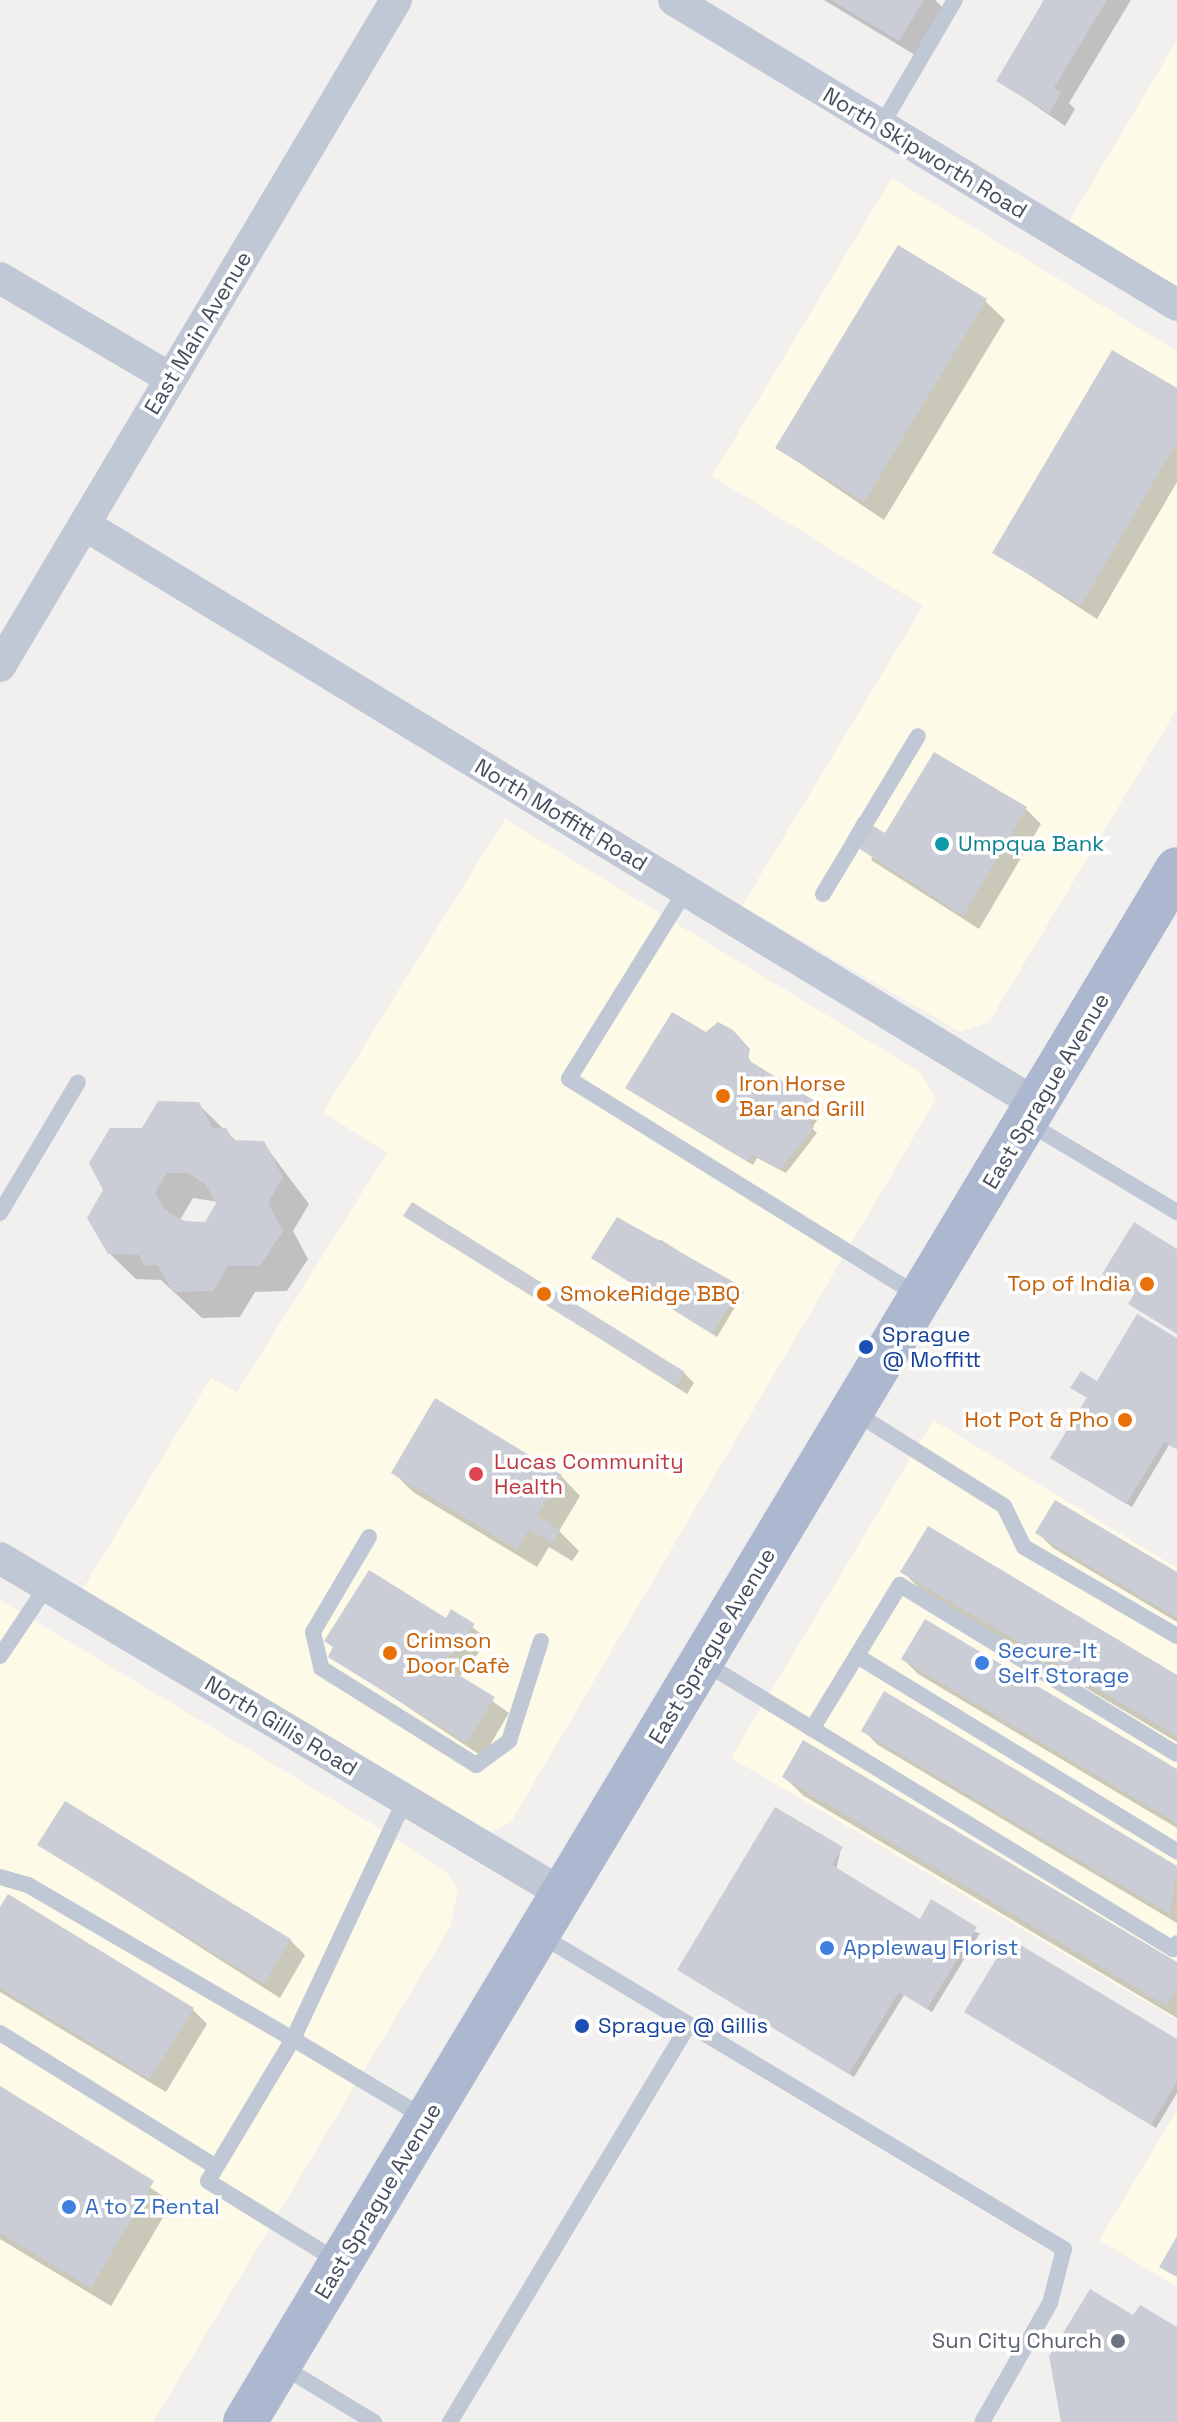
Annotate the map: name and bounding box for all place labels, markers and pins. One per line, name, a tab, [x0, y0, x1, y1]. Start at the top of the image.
place label: Umpqua Bank	[958, 831, 1104, 857]
marker: Umpqua Bank	[933, 835, 951, 853]
place label: Iron Horse Bar and Grill	[739, 1070, 865, 1122]
marker: Iron Horse Bar and Grill	[714, 1087, 732, 1105]
place label: Top of India	[1007, 1271, 1131, 1297]
marker: Top of India	[1138, 1275, 1156, 1293]
place label: SmokeRidge BBQ	[560, 1281, 740, 1307]
marker: SmokeRidge BBQ	[535, 1285, 553, 1303]
place label: Sprague @ Moffitt	[882, 1321, 981, 1372]
marker: Sprague @ Moffitt	[857, 1338, 875, 1356]
place label: Hot Pot & Pho	[965, 1407, 1109, 1433]
marker: Hot Pot & Pho	[1116, 1411, 1134, 1429]
place label: Lucas Community Health	[494, 1448, 684, 1500]
marker: Lucas Community Health	[465, 1463, 487, 1485]
place label: Crimson Door Cafè	[406, 1627, 510, 1678]
place label: Secure-It Self Storage	[998, 1637, 1130, 1688]
marker: Crimson Door Cafè	[381, 1644, 399, 1662]
marker: Secure-It Self Storage	[973, 1654, 991, 1672]
place label: Appleway Florist	[843, 1935, 1018, 1961]
marker: Appleway Florist	[818, 1939, 836, 1957]
place label: Sprague @ Gillis	[598, 2013, 768, 2039]
marker: Sprague @ Gillis	[573, 2017, 591, 2035]
place label: A to Z Rental	[85, 2194, 220, 2220]
marker: A to Z Rental	[60, 2198, 78, 2216]
place label: Sun City Church	[932, 2328, 1102, 2354]
marker: Sun City Church	[1109, 2332, 1127, 2350]

